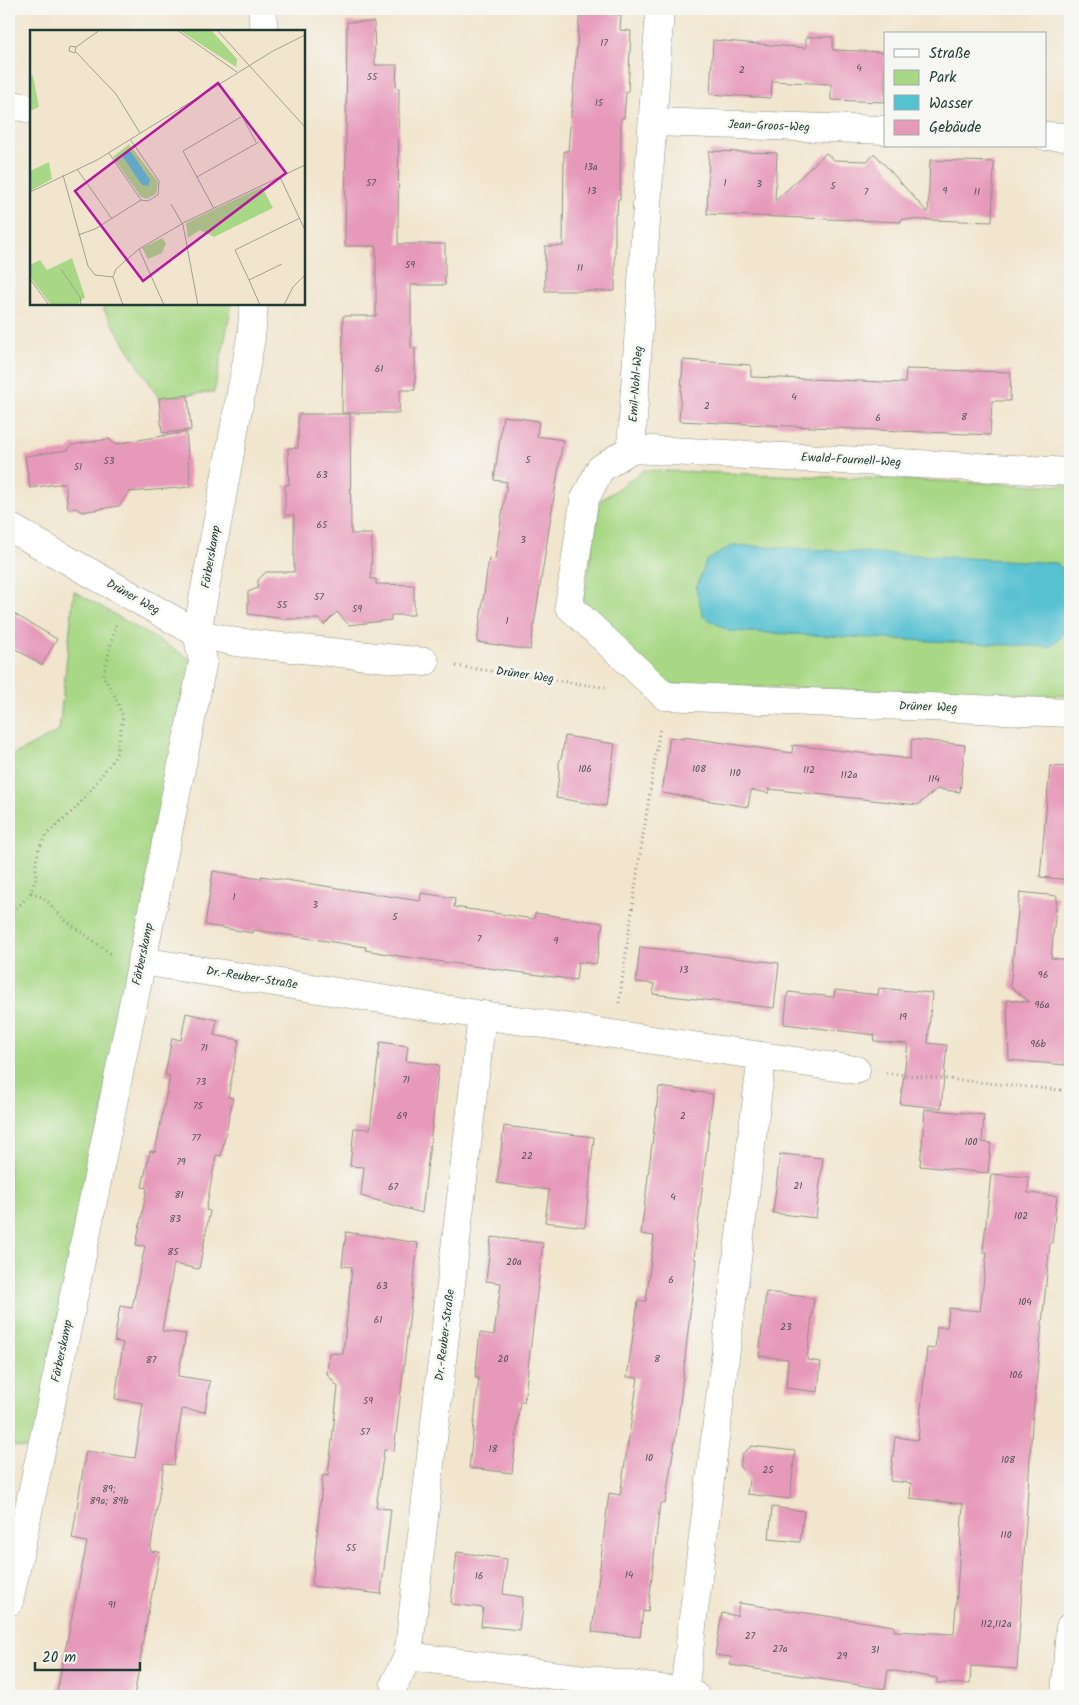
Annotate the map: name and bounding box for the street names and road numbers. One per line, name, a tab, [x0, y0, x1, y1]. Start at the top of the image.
street label: Jean-Groos-Weg	[728, 115, 811, 137]
street label: Emil-Nohl-Weg	[624, 345, 648, 423]
street label: Ewald-Fournell-Weg	[800, 448, 902, 472]
street label: Färberskamp	[196, 524, 226, 590]
street label: Drüner Weg	[103, 575, 163, 620]
street label: Drüner Weg	[495, 662, 556, 689]
street label: Drüner Weg	[898, 696, 958, 718]
street label: Färberskamp	[127, 921, 159, 987]
street label: Dr.-Reuber-Straße	[205, 961, 300, 995]
street label: Dr.-Reuber-Straße	[430, 1287, 460, 1382]
street label: Färberskamp	[46, 1318, 78, 1384]

